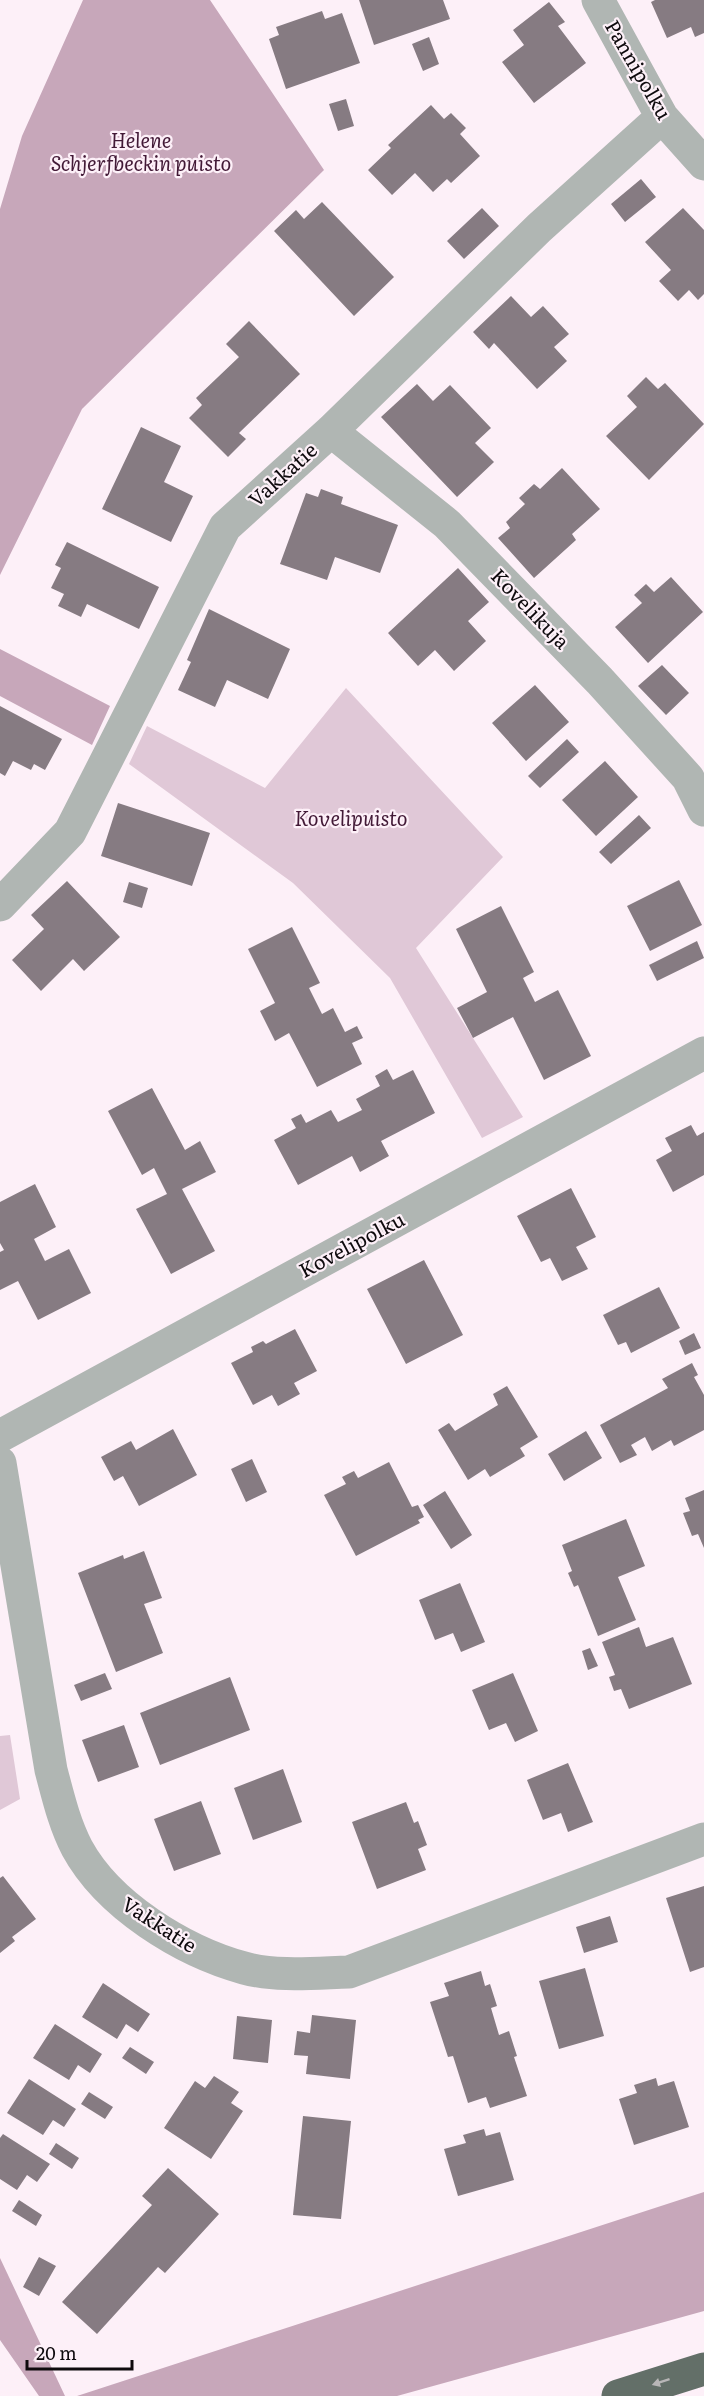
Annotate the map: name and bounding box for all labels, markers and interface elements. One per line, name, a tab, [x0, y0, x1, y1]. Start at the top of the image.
street label: Pannipolku	[599, 14, 681, 125]
park label: Helene Schjerfbeckin puisto	[51, 124, 231, 177]
street label: Vakkatie	[240, 434, 323, 513]
street label: Kovelikuja	[485, 560, 578, 655]
park label: Kovelipuisto	[294, 802, 408, 832]
street label: Kovelipolku	[293, 1203, 410, 1284]
street label: Vakkatie	[117, 1888, 203, 1959]
scale bar	[27, 2333, 132, 2371]
text: 20 m	[36, 2339, 77, 2366]
one-way arrow	[652, 2378, 670, 2387]

